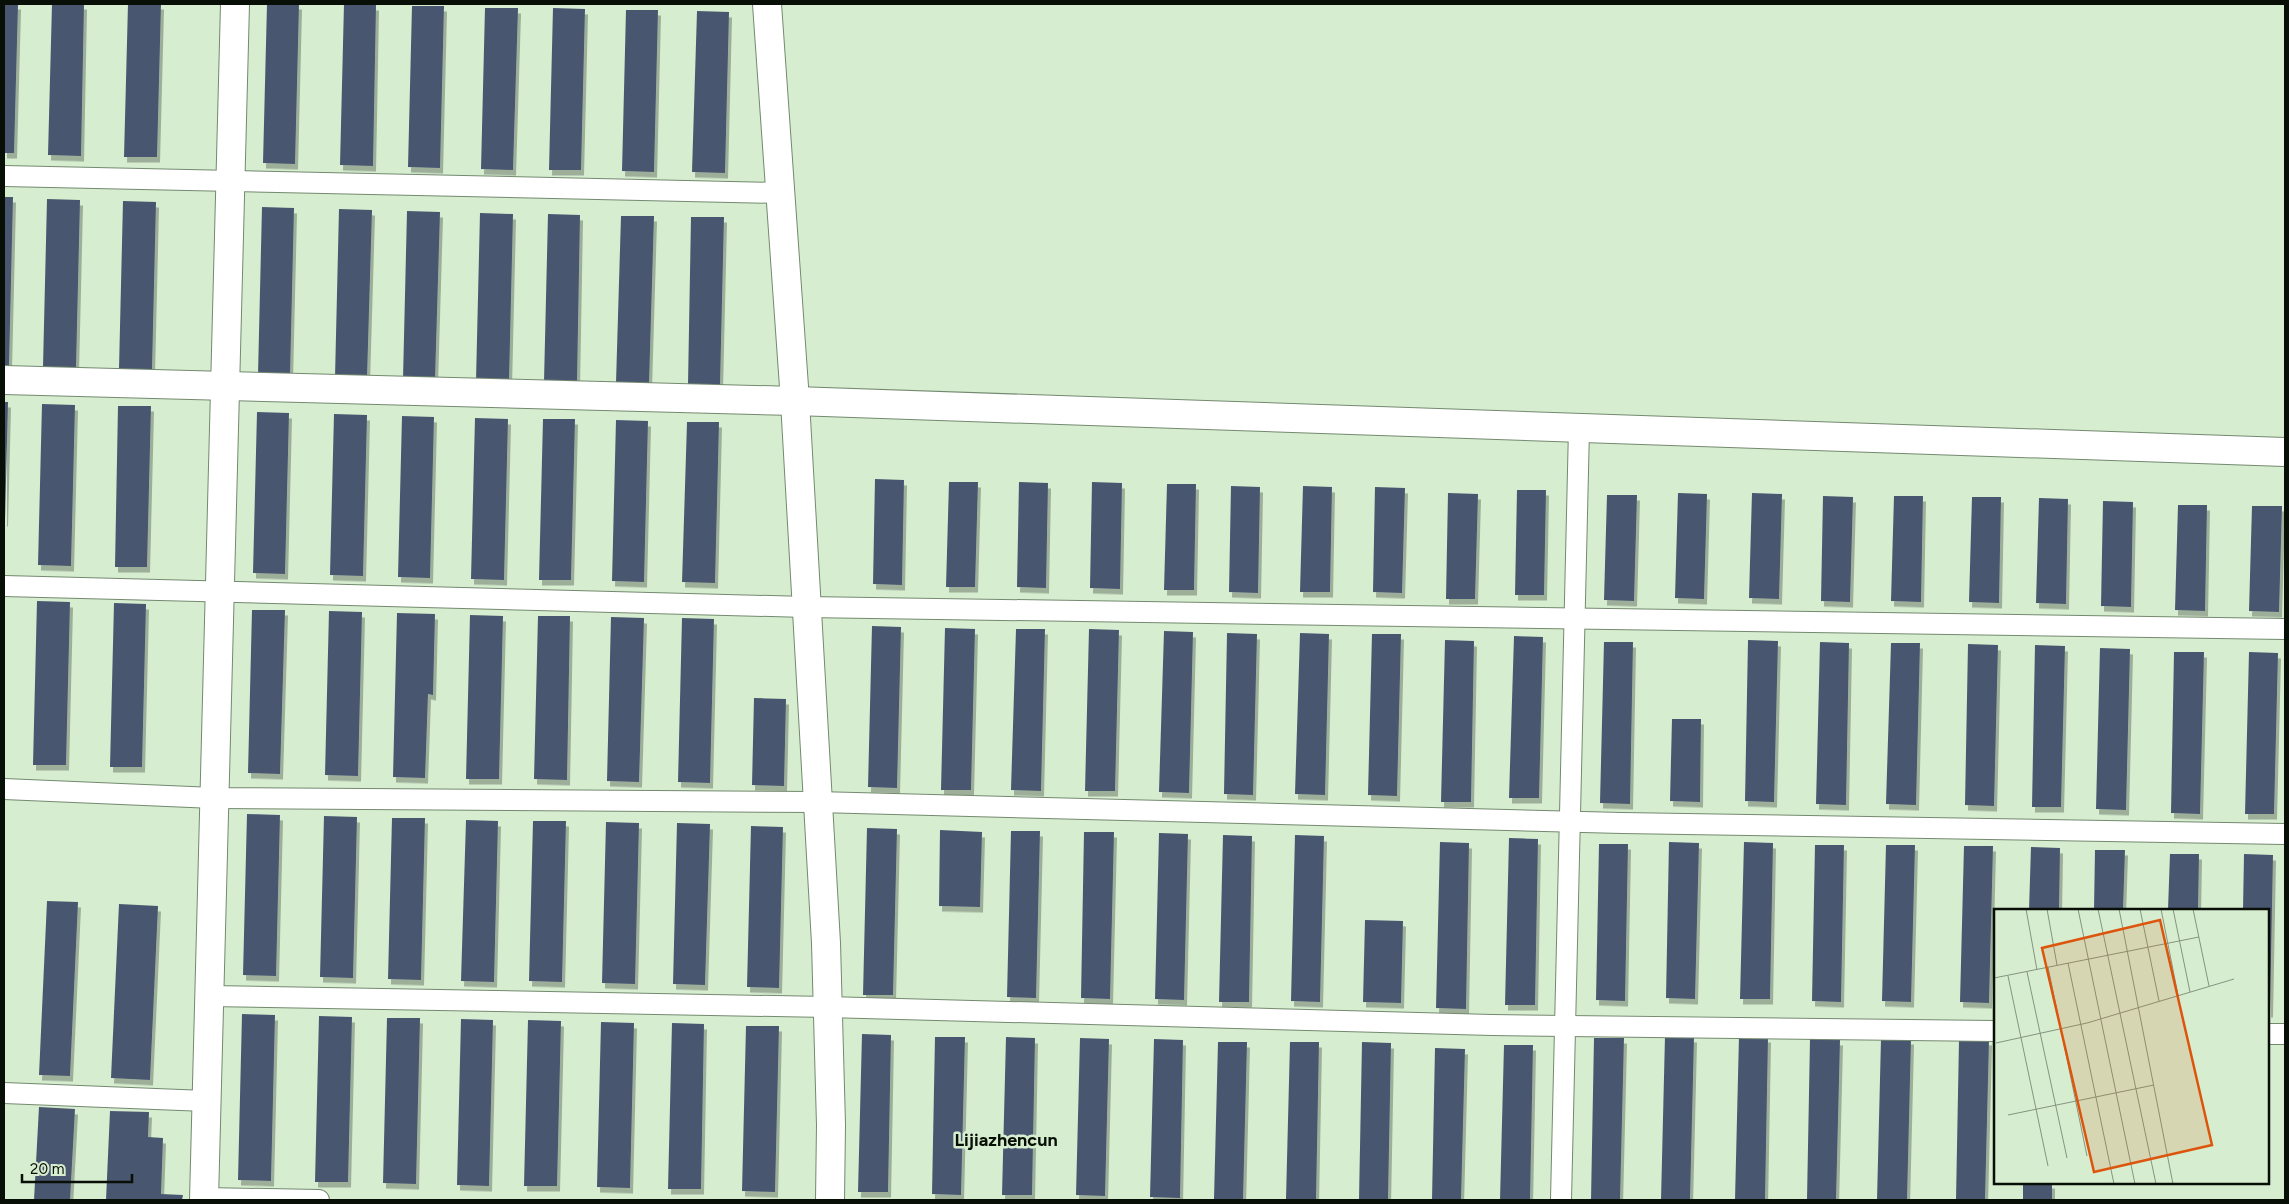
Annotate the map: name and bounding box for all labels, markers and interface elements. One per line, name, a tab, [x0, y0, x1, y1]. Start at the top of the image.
inset map	[1994, 909, 2269, 1184]
district label: Lijiazhencun	[954, 1129, 1058, 1151]
scale bar	[22, 1152, 132, 1184]
text: 20 m	[30, 1160, 64, 1178]

